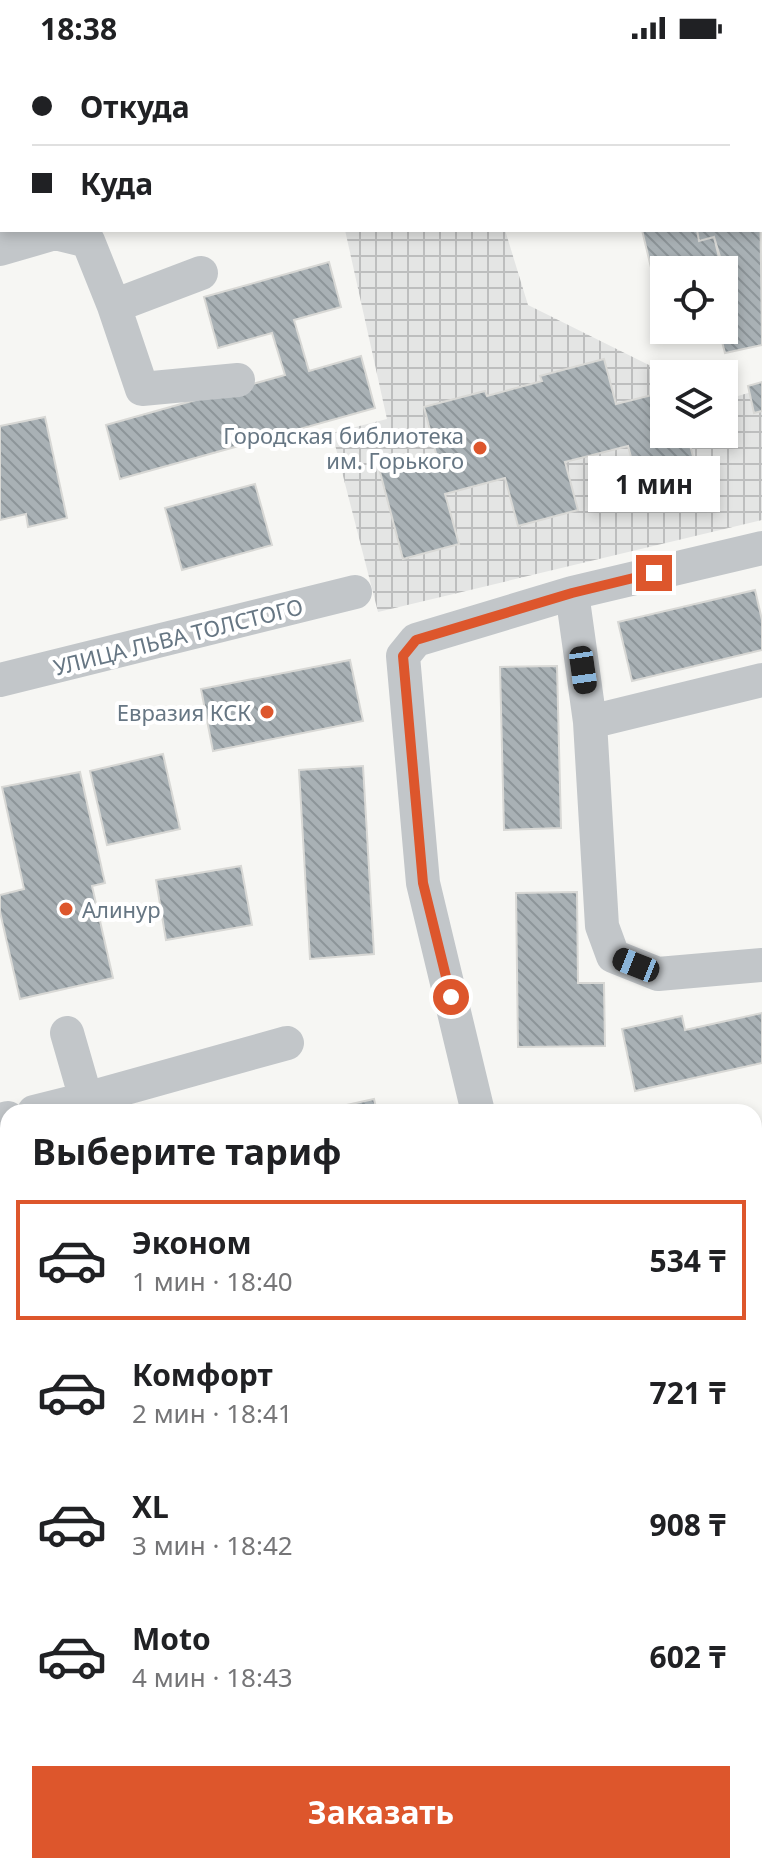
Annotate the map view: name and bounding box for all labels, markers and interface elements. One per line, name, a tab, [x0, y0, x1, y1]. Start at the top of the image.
text: 18:38	[40, 8, 117, 49]
text: Откуда	[80, 86, 190, 127]
text: Куда	[80, 163, 153, 204]
map controls	[650, 256, 738, 448]
button: locate	[650, 256, 738, 344]
button: layers	[650, 360, 738, 448]
place label: Городская библиотека им. Горького	[223, 420, 464, 475]
marker: Городская библиотека им. Горького	[471, 439, 489, 457]
callout: 1 мин	[588, 457, 720, 513]
text: 1 мин	[615, 466, 693, 502]
route end	[636, 555, 672, 591]
street label: УЛИЦА ЛЬВА ТОЛСТОГО	[50, 590, 306, 682]
car	[568, 645, 598, 695]
place label: Евразия КСК	[117, 697, 251, 727]
marker: Евразия КСК	[258, 703, 276, 721]
place label: Алинур	[82, 894, 161, 924]
marker: Алинур	[57, 900, 75, 918]
car	[609, 945, 663, 985]
route start	[433, 979, 469, 1015]
text: Выберите тариф	[32, 1127, 341, 1176]
text: Эконом	[132, 1222, 252, 1263]
icon: car	[36, 1224, 108, 1296]
text: 534 ₸	[650, 1240, 726, 1281]
text: 1 мин · 18:40	[132, 1263, 293, 1299]
text: Комфорт	[132, 1354, 273, 1395]
icon: car	[36, 1356, 108, 1428]
text: 721 ₸	[650, 1372, 726, 1413]
text: 2 мин · 18:41	[132, 1395, 293, 1431]
text: XL	[132, 1486, 169, 1527]
icon: car	[36, 1488, 108, 1560]
text: 908 ₸	[650, 1504, 726, 1545]
text: 3 мин · 18:42	[132, 1527, 293, 1563]
text: Moto	[132, 1618, 211, 1659]
icon: car	[36, 1620, 108, 1692]
text: 602 ₸	[650, 1636, 726, 1677]
text: 4 мин · 18:43	[132, 1659, 293, 1695]
button: Заказать	[32, 1766, 730, 1858]

